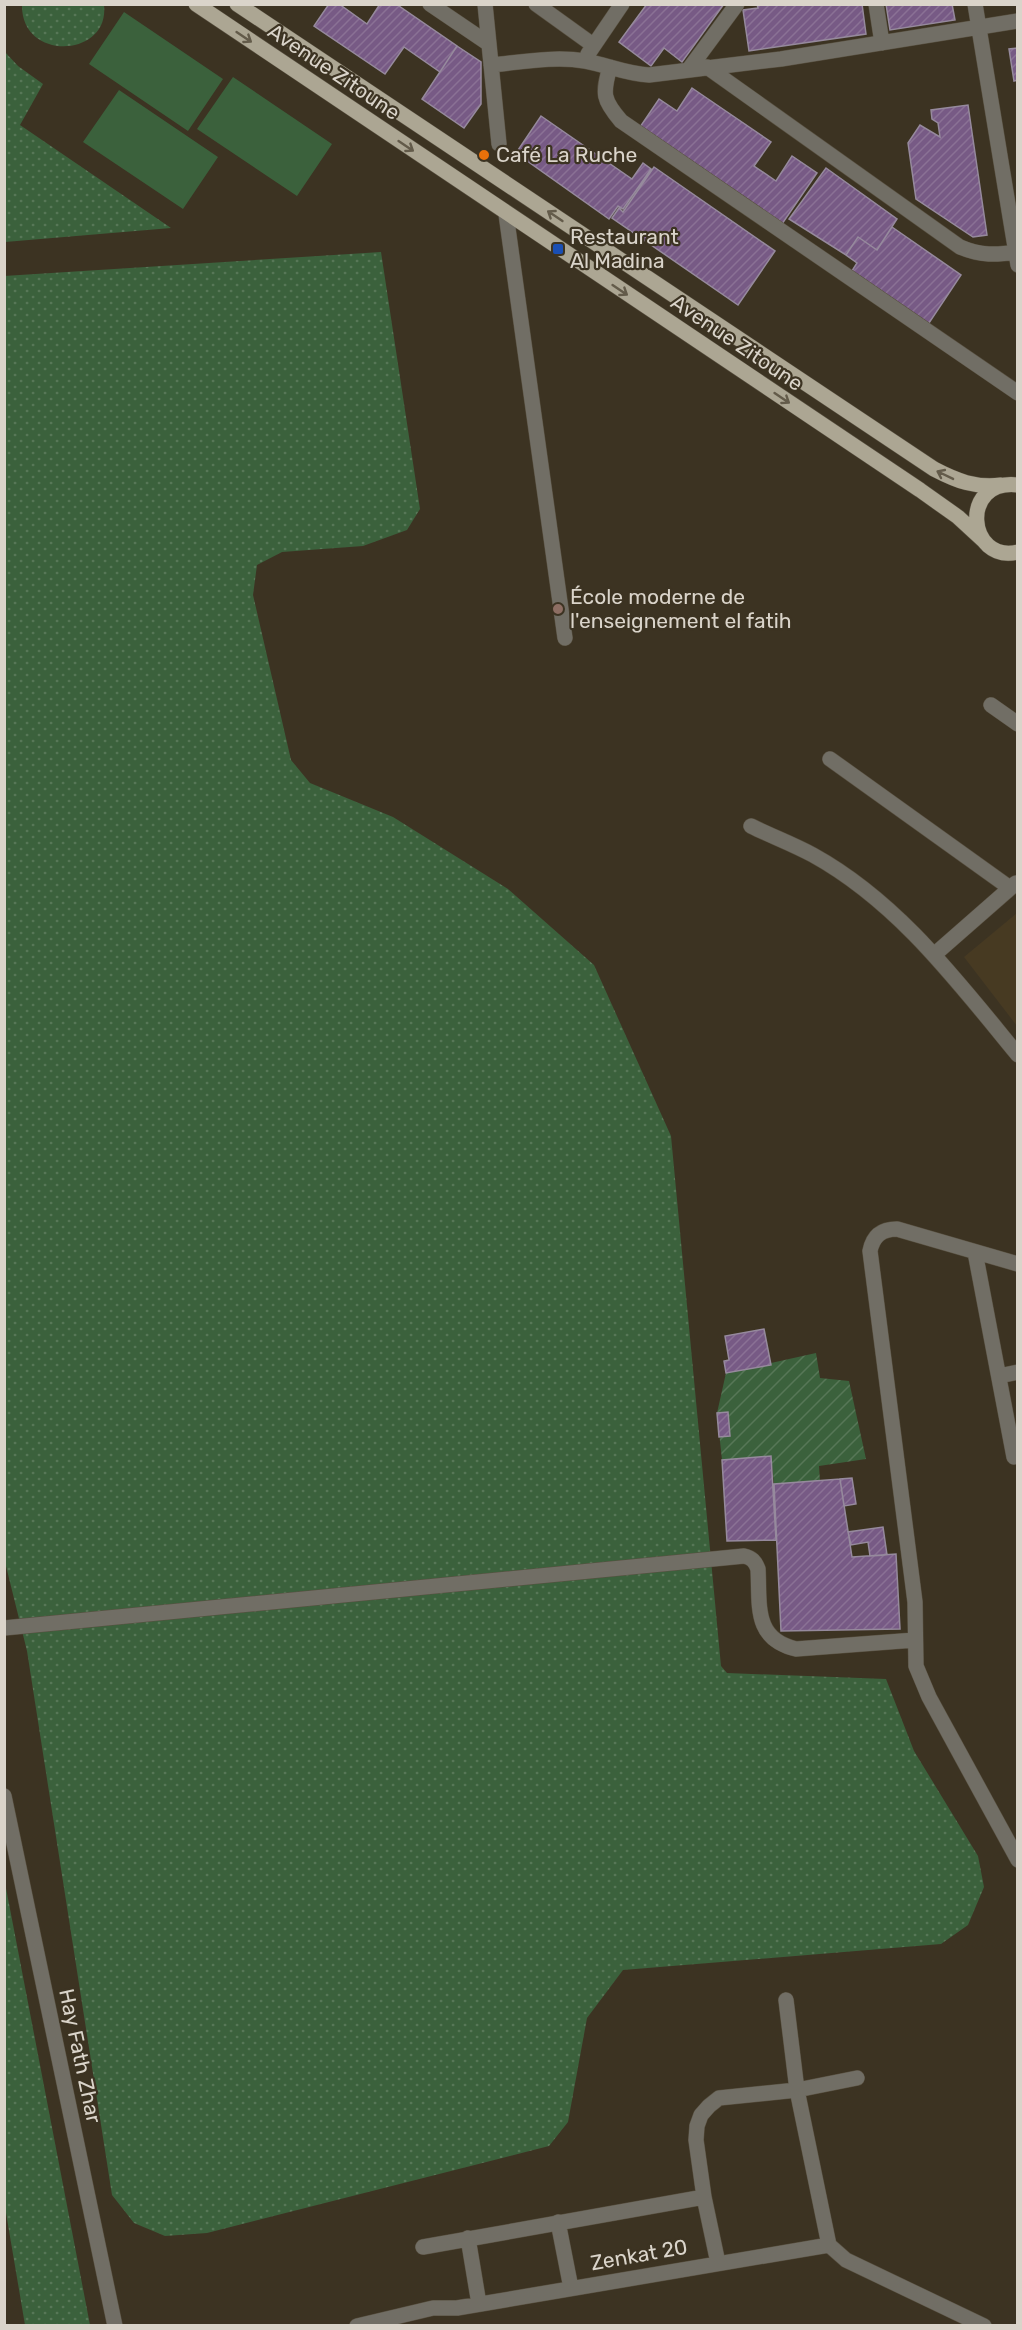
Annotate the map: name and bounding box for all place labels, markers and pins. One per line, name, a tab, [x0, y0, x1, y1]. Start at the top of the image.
place label: Café La Ruche	[496, 142, 637, 167]
marker: Café La Ruche	[477, 148, 491, 162]
place label: Restaurant Al Madina	[570, 224, 679, 273]
marker: Restaurant Al Madina	[551, 242, 565, 256]
place label: École moderne de l'enseignement el fatih	[570, 584, 792, 633]
marker: École moderne de l'enseignement el fatih	[551, 602, 565, 616]

